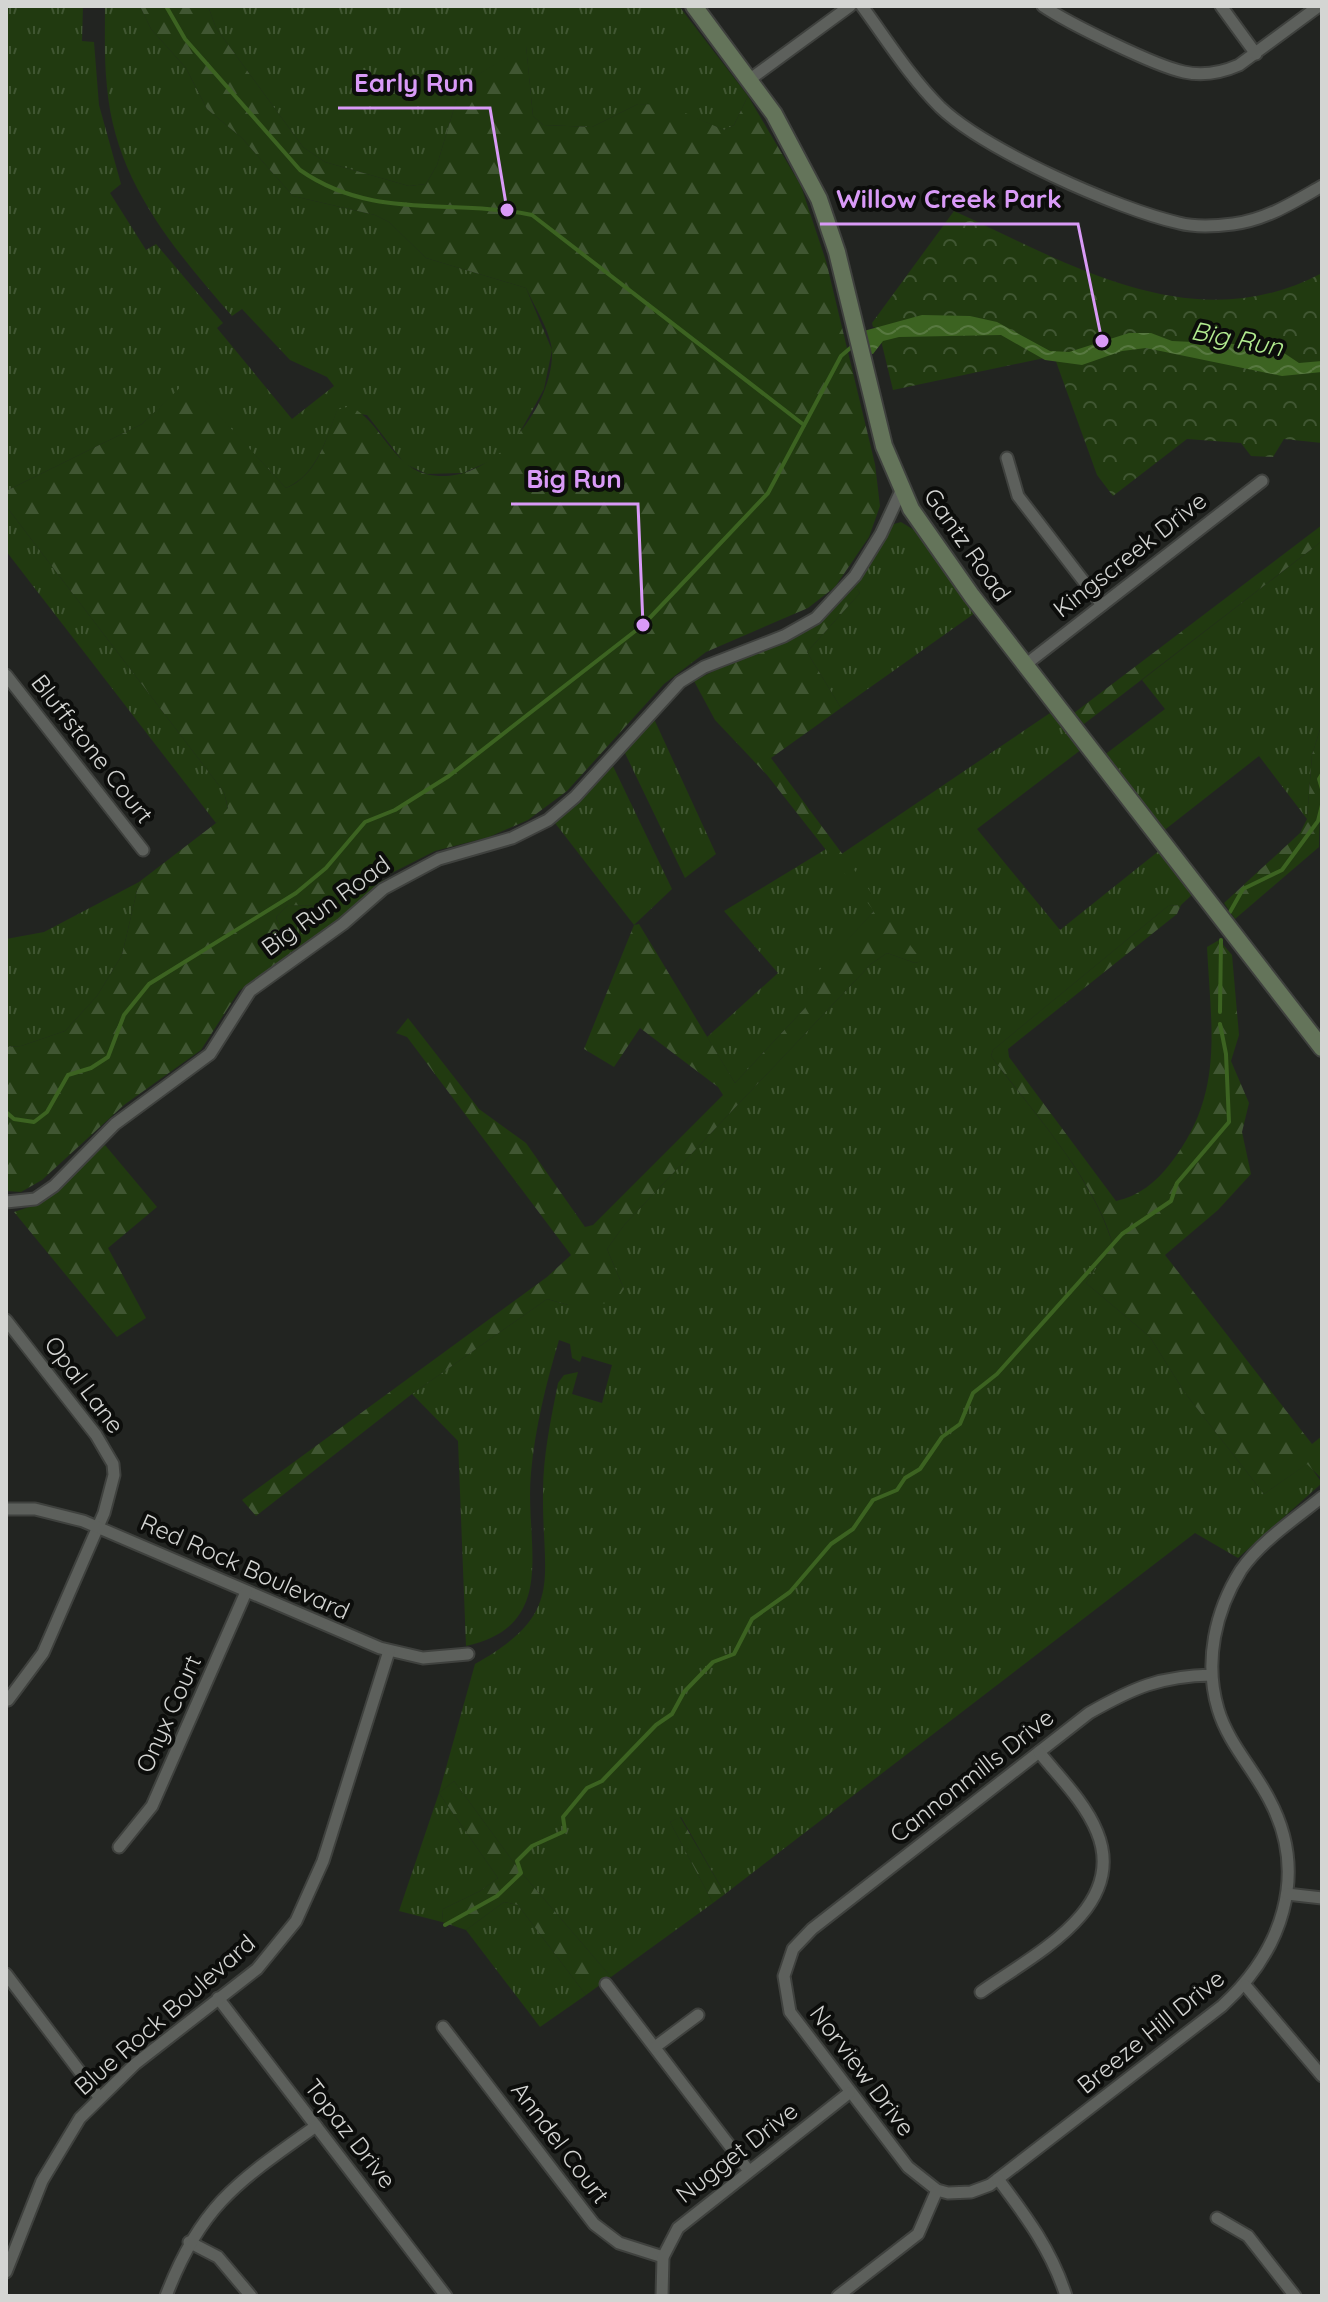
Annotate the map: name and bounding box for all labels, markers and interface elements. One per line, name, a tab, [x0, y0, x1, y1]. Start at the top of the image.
callout: Early Run	[338, 58, 490, 108]
text: Early Run	[354, 66, 474, 99]
callout: Willow Creek Park	[820, 174, 1078, 224]
text: Willow Creek Park	[836, 182, 1062, 215]
water label: Big Run	[1188, 313, 1287, 364]
callout: Big Run	[511, 454, 638, 504]
text: Big Run	[526, 462, 622, 495]
street label: Gantz Road	[918, 482, 1018, 607]
street label: Kingscreek Drive	[1047, 485, 1212, 623]
street label: Bluffstone Court	[25, 668, 160, 829]
street label: Big Run Road	[255, 848, 396, 962]
street label: Opal Lane	[38, 1330, 131, 1439]
street label: Red Rock Boulevard	[136, 1506, 355, 1626]
street label: Onyx Court	[129, 1650, 207, 1777]
street label: Cannonmills Drive	[883, 1702, 1059, 1849]
street label: Blue Rock Boulevard	[68, 1928, 261, 2101]
street label: Breeze Hill Drive	[1071, 1963, 1230, 2100]
street label: Norview Drive	[804, 1999, 922, 2142]
street label: Topaz Drive	[299, 2073, 403, 2194]
street label: Anndel Court	[505, 2076, 616, 2209]
street label: Nugget Drive	[669, 2095, 803, 2209]

